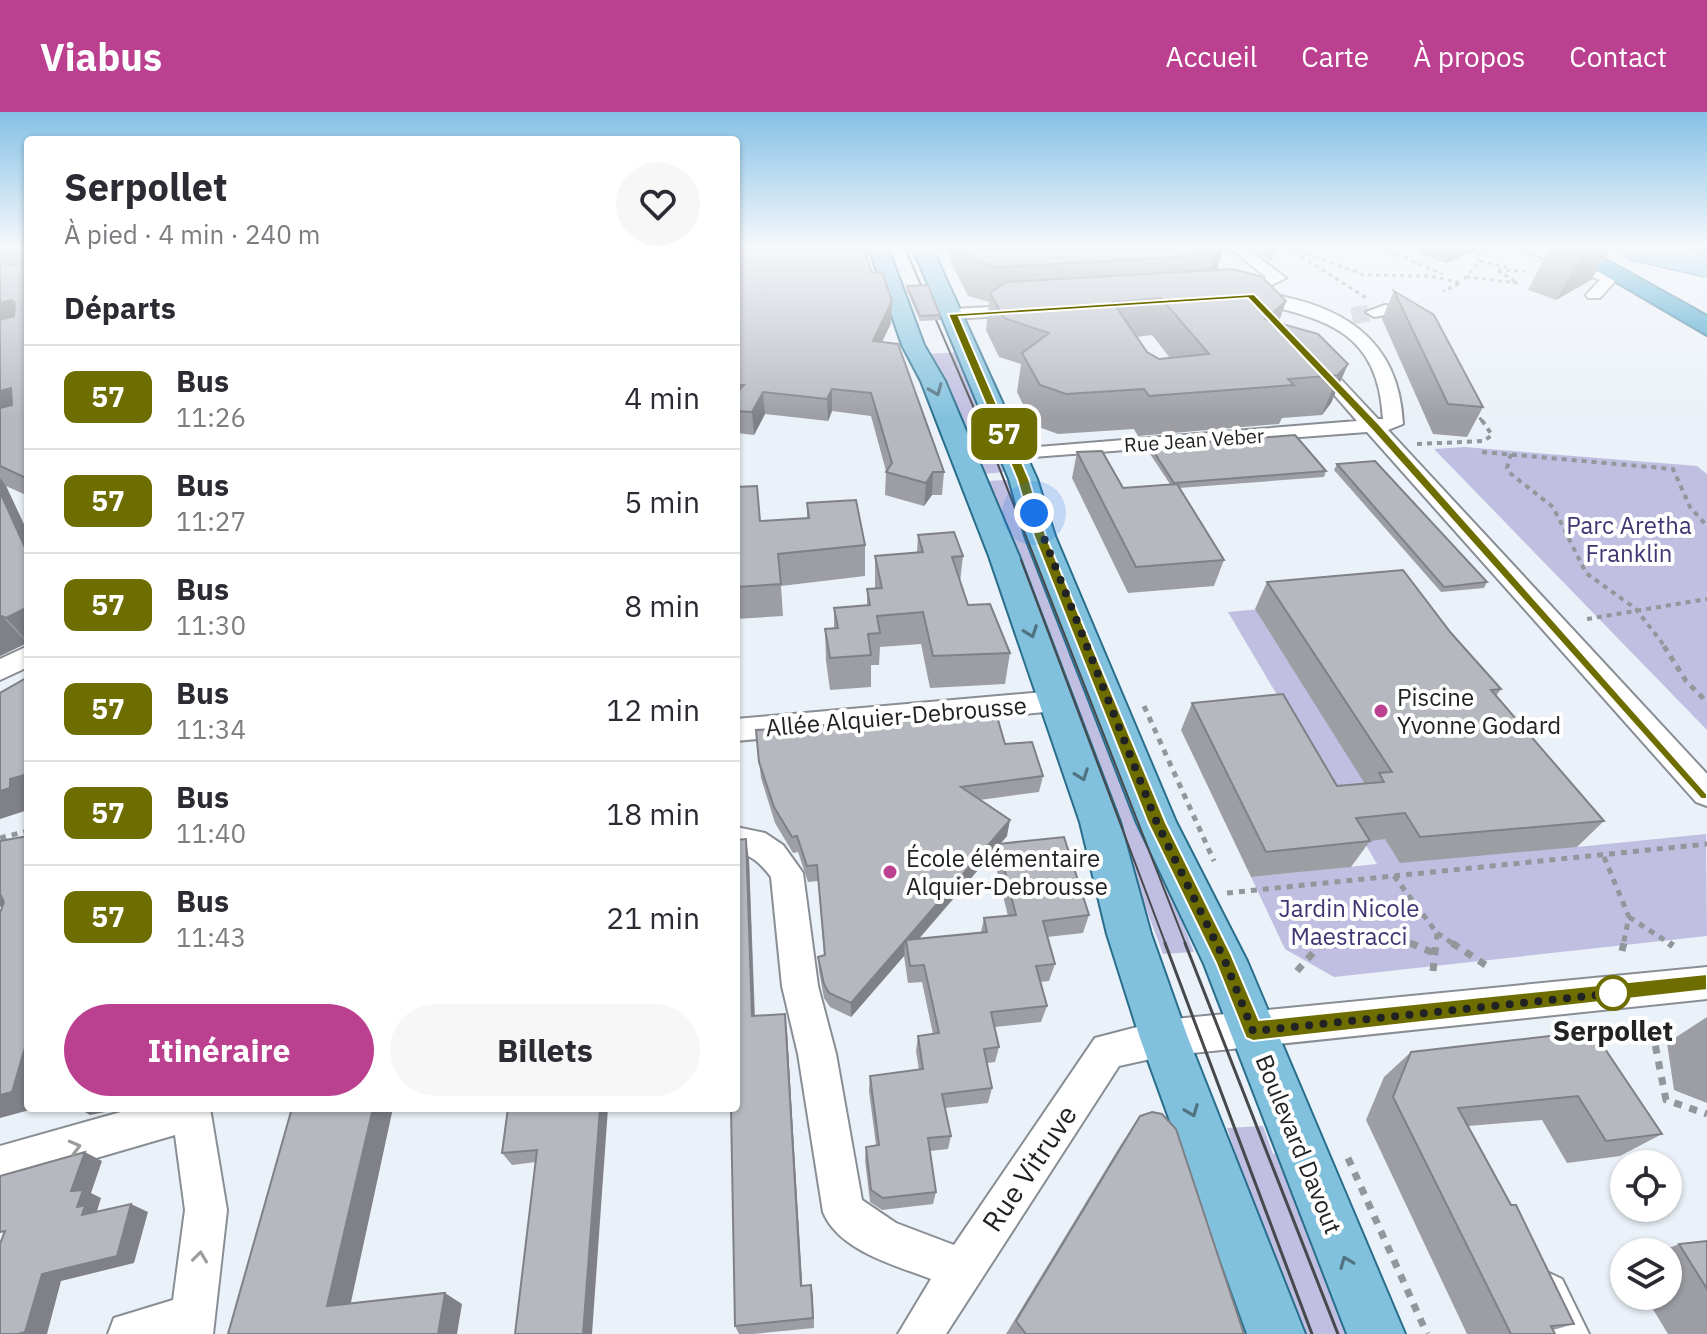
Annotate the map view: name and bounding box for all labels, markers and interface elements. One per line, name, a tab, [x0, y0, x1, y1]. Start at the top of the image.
text: Viabus	[40, 32, 162, 81]
text: Accueil	[1165, 38, 1257, 75]
text: Carte	[1301, 38, 1369, 75]
text: À propos	[1413, 38, 1525, 75]
text: Contact	[1569, 38, 1667, 75]
text: Serpollet	[64, 162, 228, 211]
button: heart	[616, 162, 700, 246]
text: À pied · 4 min · 240 m	[64, 217, 321, 251]
text: Départs	[64, 288, 176, 327]
text: Bus	[176, 361, 229, 400]
text: 57	[91, 378, 125, 415]
text: 4 min	[624, 378, 700, 417]
one-way arrow	[927, 382, 943, 396]
text: 11:26	[176, 400, 246, 434]
line badge: 57	[968, 408, 1040, 460]
text: 57	[987, 415, 1021, 452]
street label: Rue Jean Veber	[1123, 422, 1265, 458]
text: Bus	[176, 465, 229, 504]
text: 57	[91, 482, 125, 519]
text: 5 min	[624, 482, 700, 521]
your location	[1014, 493, 1054, 533]
text: 11:27	[176, 504, 246, 538]
park label: Parc Aretha Franklin	[1566, 509, 1692, 569]
text: Bus	[176, 569, 229, 608]
text: 57	[91, 586, 125, 623]
text: 8 min	[624, 586, 700, 625]
text: 11:30	[176, 608, 246, 642]
one-way arrow	[1021, 624, 1038, 638]
text: Bus	[176, 673, 229, 712]
place label: Piscine Yvonne Godard	[1397, 681, 1561, 741]
street label: Allée Alquier-Debrousse	[764, 689, 1028, 743]
text: 57	[91, 690, 125, 727]
text: 12 min	[606, 690, 700, 729]
marker: Piscine Yvonne Godard	[1372, 702, 1390, 720]
text: 11:34	[176, 712, 246, 746]
one-way arrow	[1072, 767, 1089, 781]
text: Bus	[176, 777, 229, 816]
text: 57	[91, 794, 125, 831]
text: 18 min	[606, 794, 700, 833]
text: 11:40	[176, 816, 246, 850]
place label: École élémentaire Alquier-Debrousse	[906, 842, 1108, 902]
marker: École élémentaire Alquier-Debrousse	[881, 863, 899, 881]
text: Bus	[176, 881, 229, 920]
park label: Jardin Nicole Maestracci	[1279, 892, 1419, 952]
text: 57	[91, 898, 125, 935]
text: 21 min	[606, 898, 700, 937]
text: 11:43	[176, 920, 246, 954]
marker: Serpollet	[1596, 976, 1630, 1010]
button: Itinéraire	[64, 1004, 374, 1096]
button: Billets	[390, 1004, 700, 1096]
place label: Serpollet	[1553, 1012, 1673, 1049]
street label: Boulevard Davout	[1248, 1050, 1350, 1238]
street label: Rue Vitruve	[973, 1098, 1085, 1238]
one-way arrow	[1182, 1103, 1199, 1117]
one-way arrow	[68, 1139, 82, 1156]
map controls	[1610, 1150, 1682, 1310]
button: locate	[1610, 1150, 1682, 1222]
button: layers	[1610, 1238, 1682, 1310]
one-way arrow	[191, 1250, 208, 1263]
one-way arrow	[1339, 1256, 1356, 1270]

